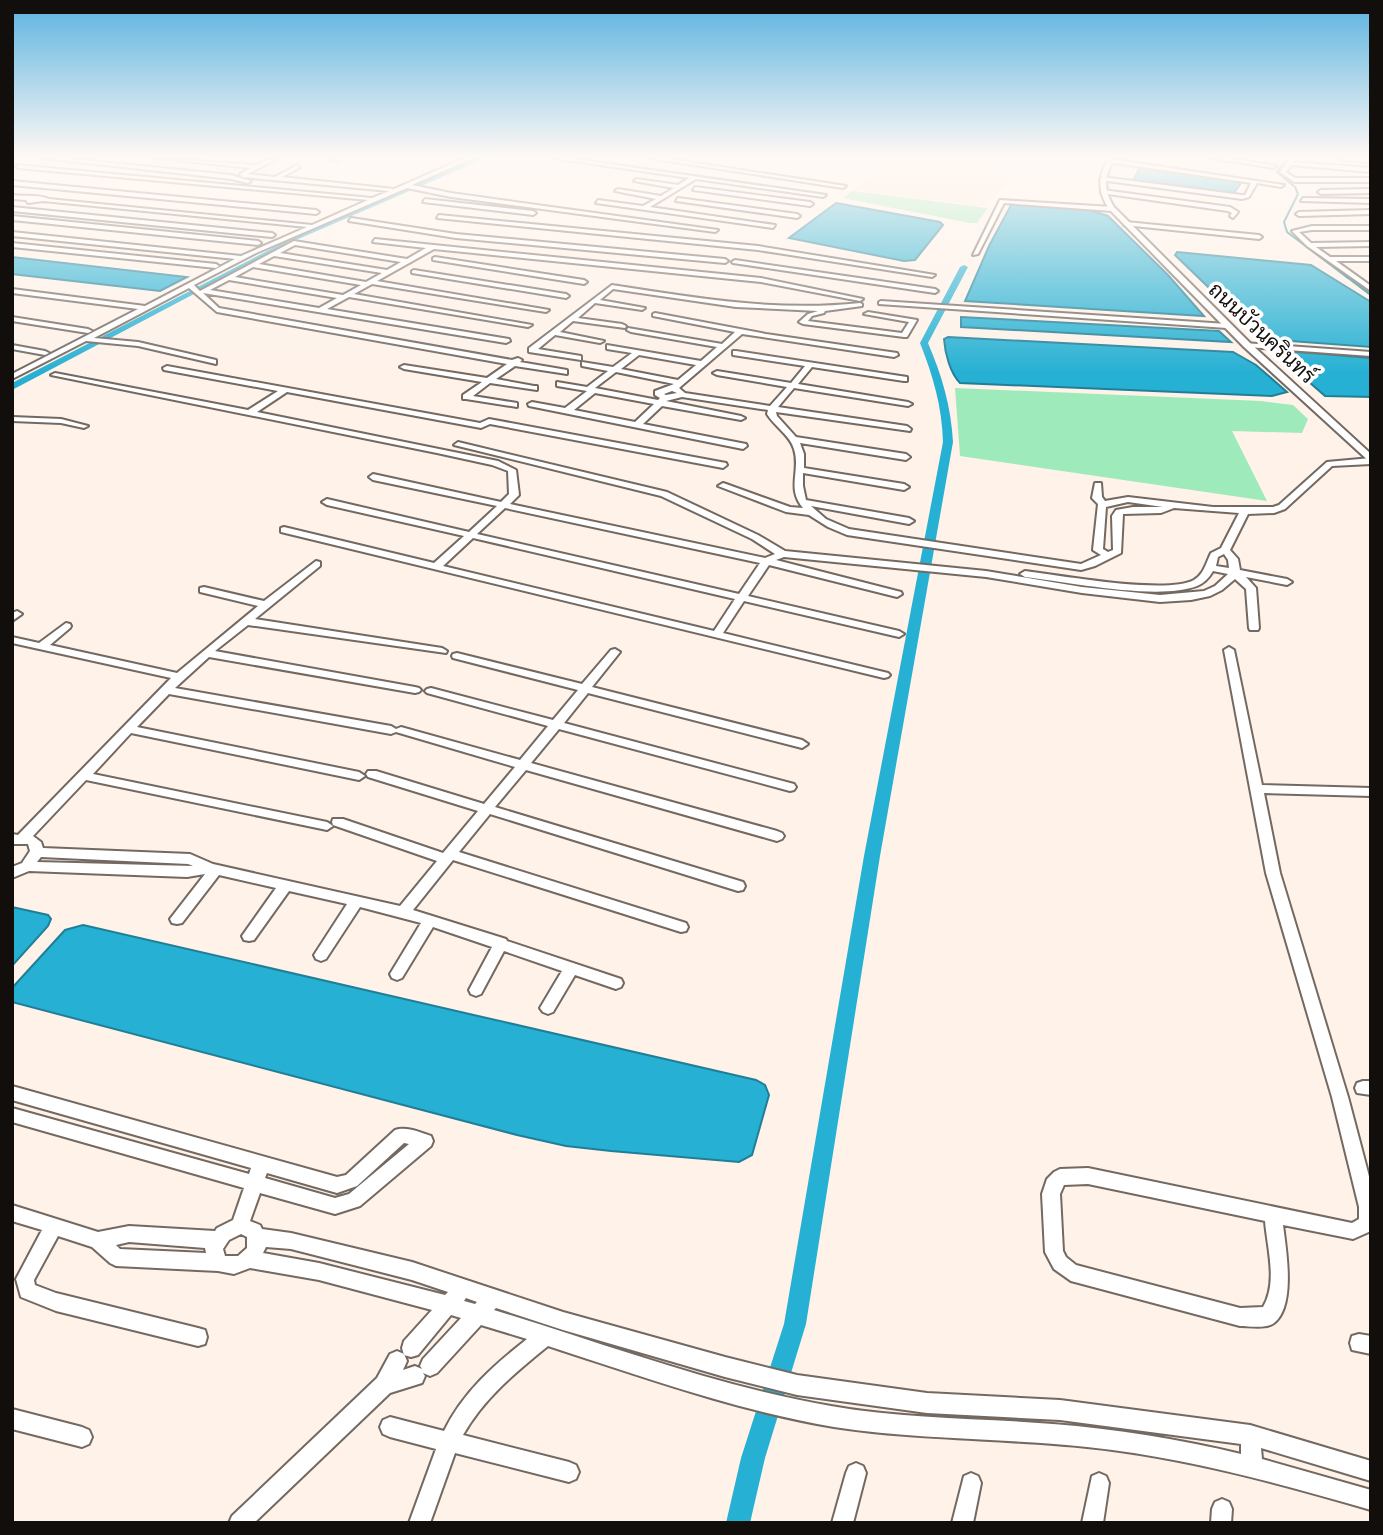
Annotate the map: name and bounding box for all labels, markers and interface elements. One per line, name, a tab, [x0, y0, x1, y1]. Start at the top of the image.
street label: ถนนบัวนครินทร์	[1202, 275, 1322, 390]

